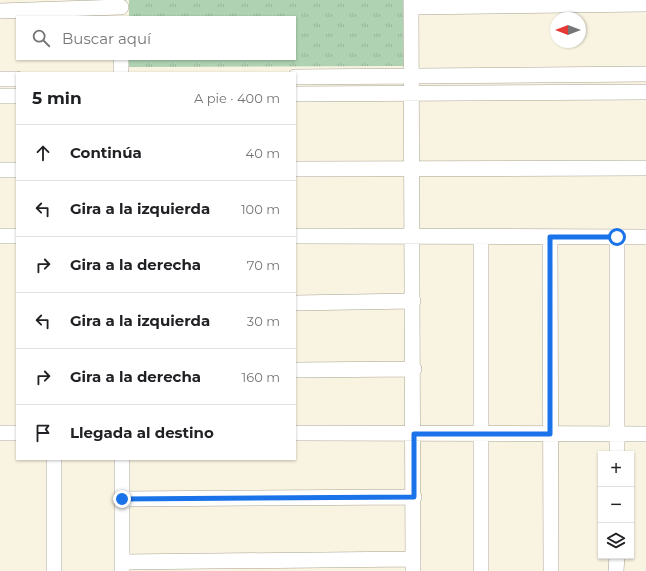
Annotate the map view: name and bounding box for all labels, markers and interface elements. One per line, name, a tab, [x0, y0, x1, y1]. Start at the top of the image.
north arrow	[550, 12, 586, 48]
search box	[16, 16, 296, 60]
icon: search	[30, 27, 52, 49]
text: Buscar aquí	[62, 29, 151, 48]
text: 5 min	[32, 88, 82, 108]
text: A pie · 400 m	[194, 90, 280, 106]
icon: ahead	[32, 142, 54, 164]
text: Continúa	[70, 143, 142, 162]
text: 40 m	[246, 145, 280, 161]
icon: left	[32, 198, 54, 220]
text: Gira a la izquierda	[70, 199, 210, 218]
text: 100 m	[241, 201, 280, 217]
route start	[608, 228, 626, 246]
icon: right	[32, 254, 54, 276]
text: Gira a la derecha	[70, 255, 201, 274]
text: 70 m	[247, 257, 280, 273]
icon: left	[32, 310, 54, 332]
text: Gira a la izquierda	[70, 311, 210, 330]
text: 30 m	[247, 313, 280, 329]
icon: right	[32, 366, 54, 388]
text: Gira a la derecha	[70, 367, 201, 386]
text: 160 m	[242, 369, 280, 385]
icon: arrive	[32, 422, 54, 444]
text: Llegada al destino	[70, 423, 214, 442]
map controls	[598, 451, 634, 559]
button: +	[598, 451, 634, 487]
button: −	[598, 487, 634, 523]
route end	[113, 490, 131, 508]
button: layers	[598, 523, 634, 559]

